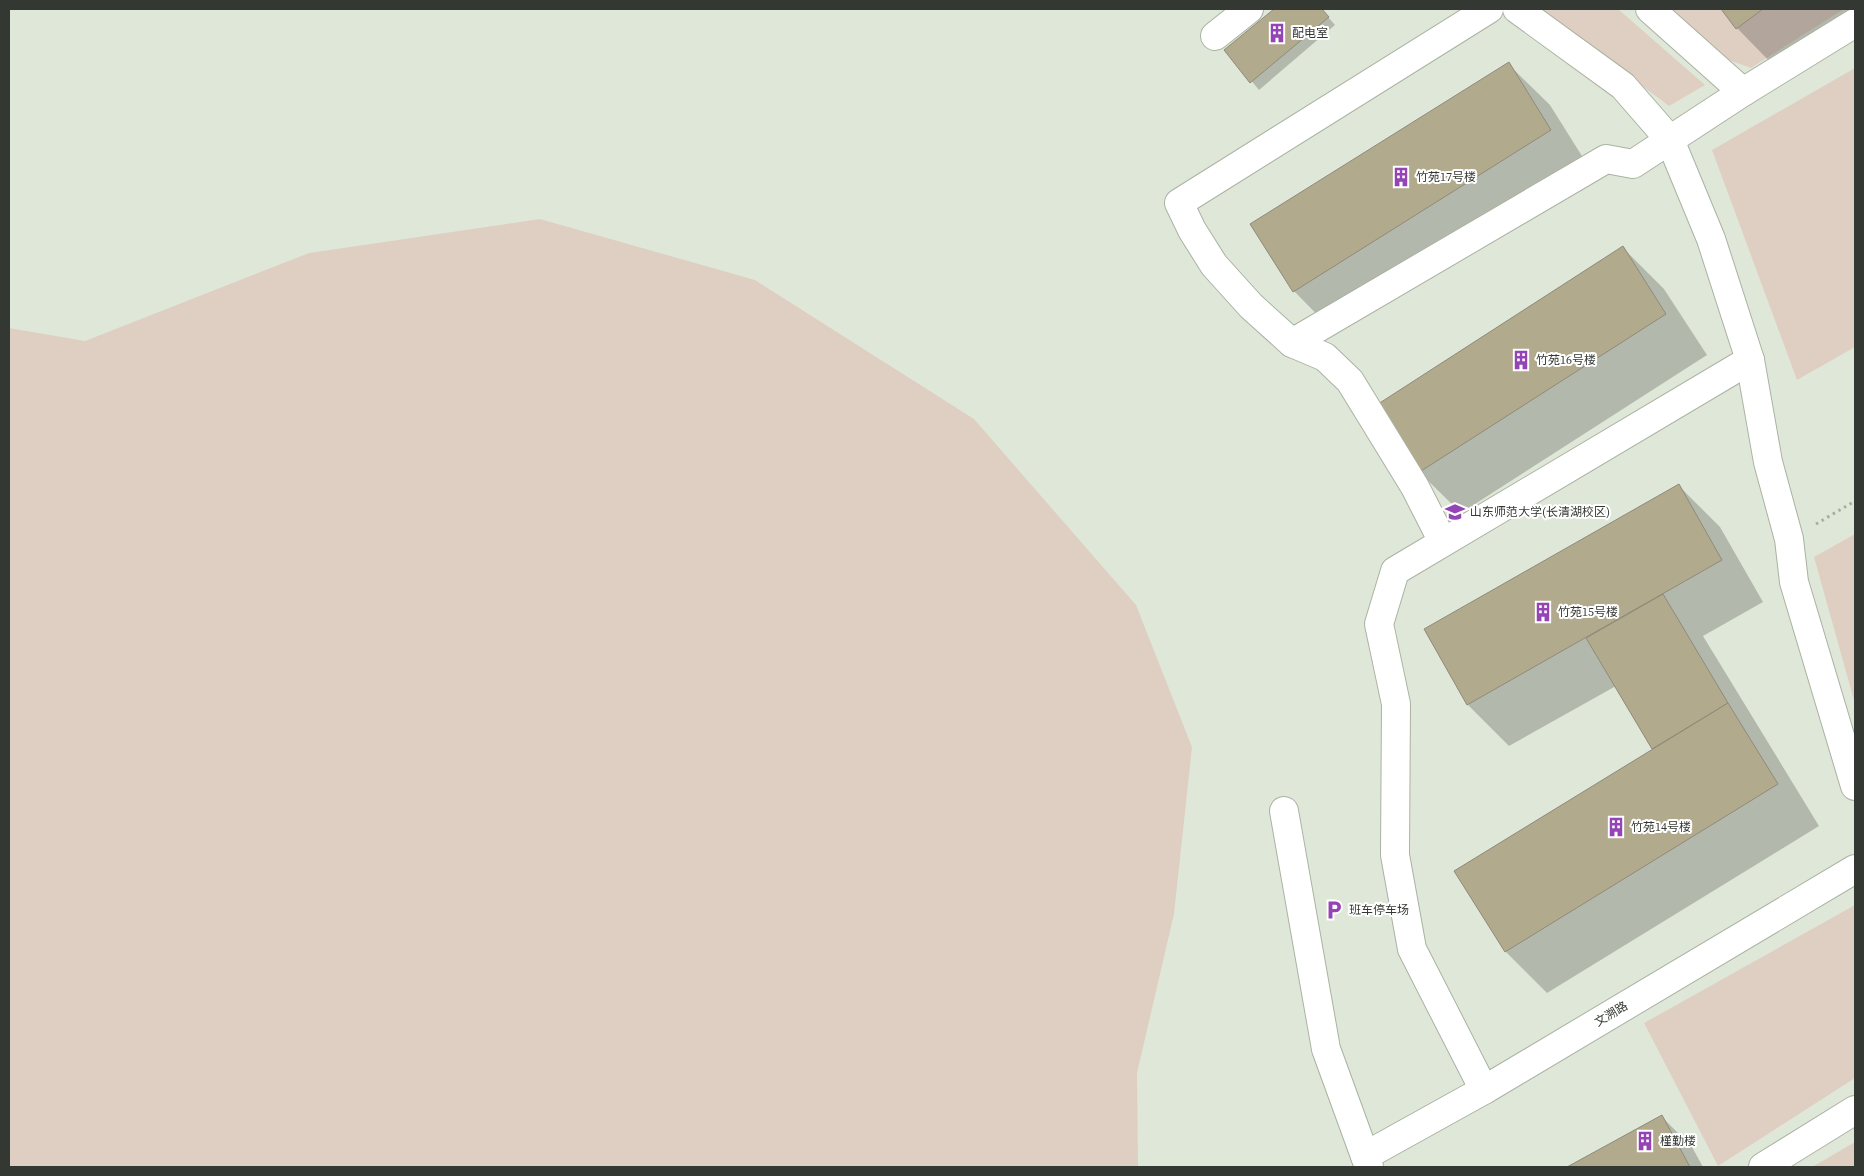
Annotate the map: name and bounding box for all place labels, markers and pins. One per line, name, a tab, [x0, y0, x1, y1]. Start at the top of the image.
building icon: 配电室	[1266, 22, 1288, 44]
place label: 配电室	[1292, 25, 1328, 41]
building icon: 竹苑17号楼	[1390, 166, 1412, 188]
place label: 竹苑17号楼	[1416, 169, 1476, 185]
building icon: 竹苑16号楼	[1510, 349, 1532, 371]
place label: 竹苑16号楼	[1536, 352, 1596, 368]
school or university icon: 山东师范大学(长清湖校区)	[1444, 501, 1466, 523]
place label: 山东师范大学(长清湖校区)	[1470, 504, 1610, 520]
building icon: 竹苑15号楼	[1532, 601, 1554, 623]
place label: 竹苑15号楼	[1558, 604, 1618, 620]
building icon: 竹苑14号楼	[1605, 816, 1627, 838]
place label: 竹苑14号楼	[1631, 819, 1691, 835]
parking icon: 班车停车场	[1323, 899, 1345, 921]
place label: 班车停车场	[1349, 902, 1409, 918]
building icon: 槿勤楼	[1634, 1130, 1656, 1152]
place label: 槿勤楼	[1660, 1133, 1696, 1149]

